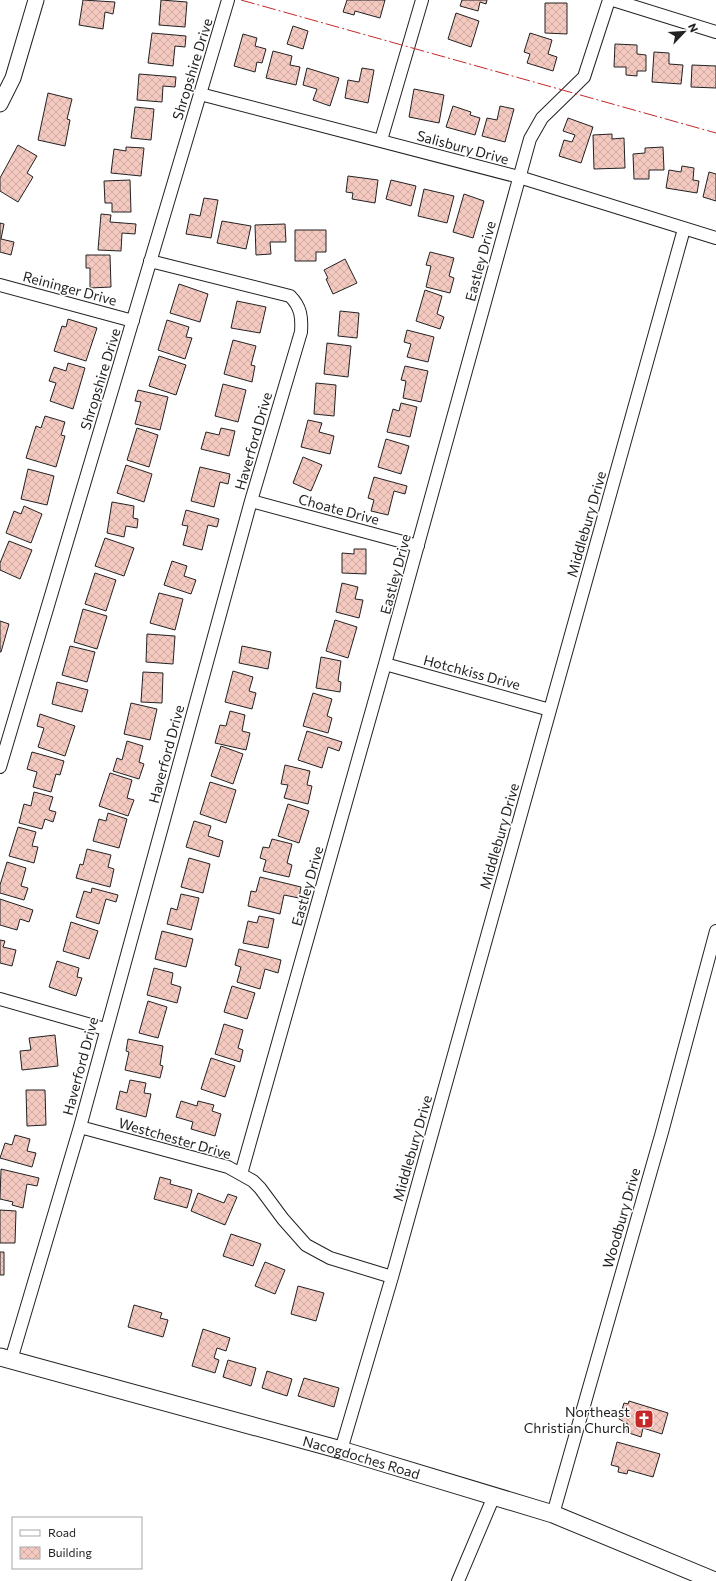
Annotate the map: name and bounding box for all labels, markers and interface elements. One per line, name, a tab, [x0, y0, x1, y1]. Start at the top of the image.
north arrow	[664, 12, 704, 52]
street label: Shropshire Drive	[168, 16, 216, 122]
text: N	[686, 21, 701, 34]
street label: Salisbury Drive	[415, 127, 511, 167]
street label: Eastley Drive	[461, 219, 499, 303]
street label: Reininger Drive	[21, 267, 119, 309]
street label: Shropshire Drive	[76, 326, 124, 432]
street label: Haverford Drive	[231, 390, 275, 492]
street label: Middlebury Drive	[563, 469, 609, 579]
street label: Choate Drive	[297, 490, 381, 528]
street label: Eastley Drive	[376, 532, 414, 616]
street label: Hotchkiss Drive	[422, 651, 522, 693]
street label: Haverford Drive	[145, 703, 187, 805]
street label: Middlebury Drive	[476, 781, 522, 891]
street label: Eastley Drive	[287, 844, 327, 928]
street label: Haverford Drive	[59, 1015, 101, 1117]
street label: Middlebury Drive	[389, 1093, 435, 1203]
street label: Westchester Drive	[117, 1114, 233, 1162]
street label: Woodbury Drive	[599, 1166, 643, 1270]
place label: Northeast Christian Church	[524, 1403, 630, 1436]
church icon: Northeast Christian Church	[633, 1408, 655, 1430]
street label: Nacogdoches Road	[301, 1432, 422, 1482]
legend	[12, 1517, 142, 1569]
text: Road	[48, 1525, 76, 1539]
text: Building	[48, 1545, 92, 1559]

